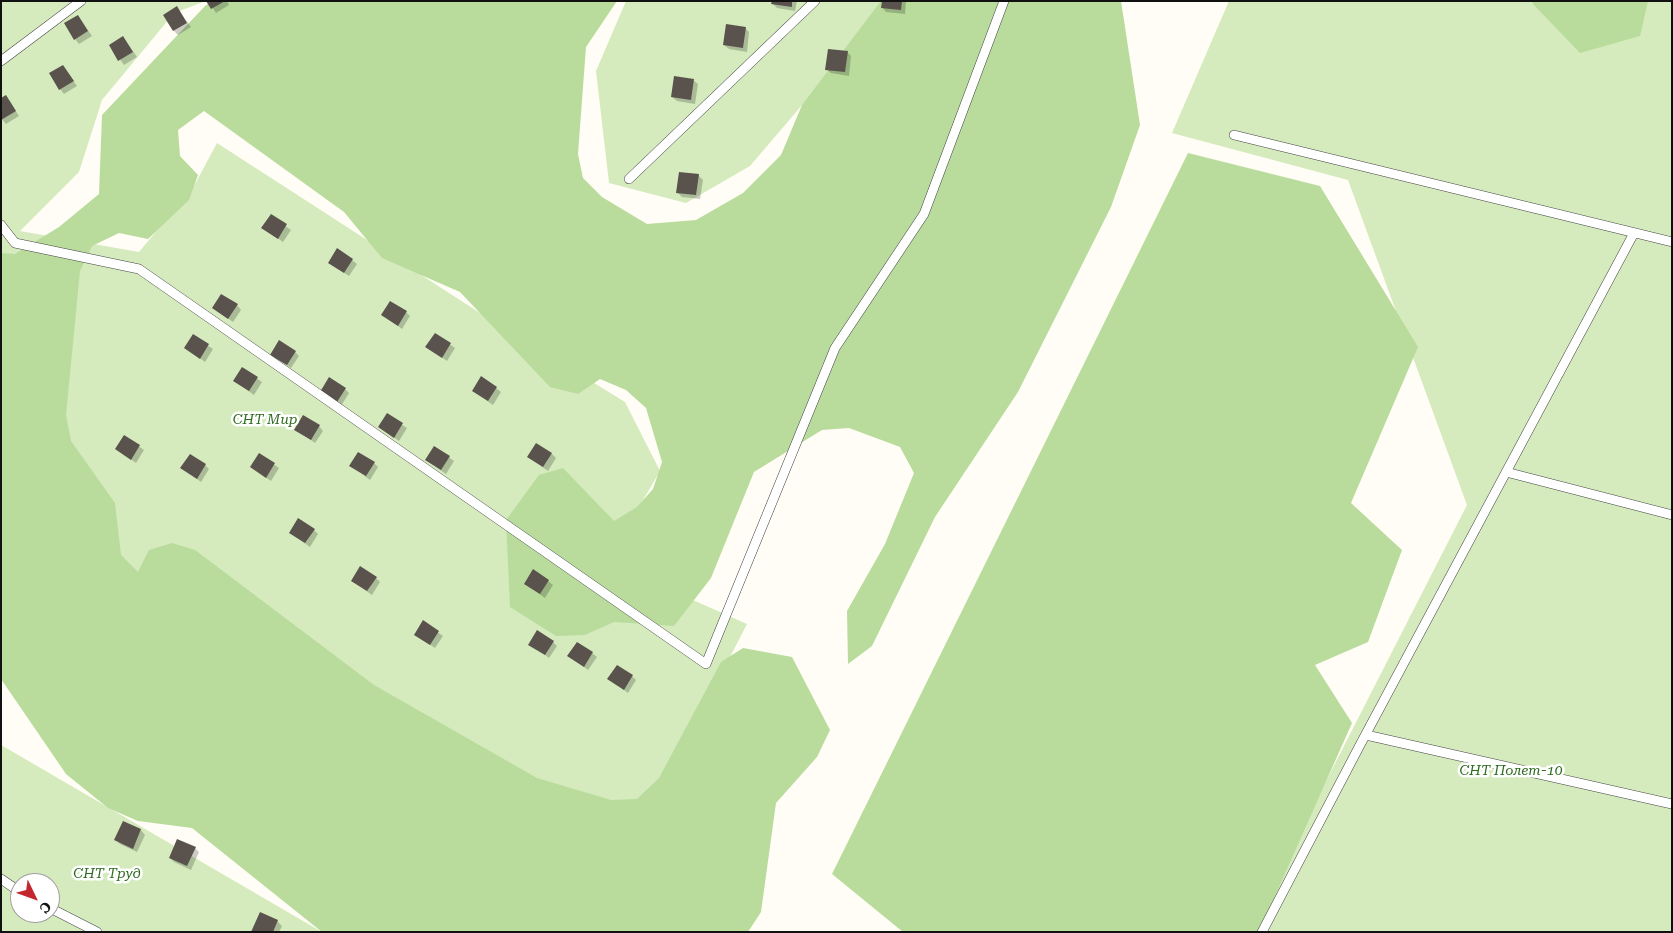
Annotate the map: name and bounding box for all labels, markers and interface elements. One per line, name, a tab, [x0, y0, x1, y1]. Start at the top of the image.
park label: СНТ Мир	[233, 412, 297, 428]
park label: СНТ Полет-10	[1459, 763, 1563, 779]
park label: СНТ Труд	[73, 866, 141, 882]
north arrow	[10, 873, 60, 923]
text: С	[36, 898, 55, 916]

